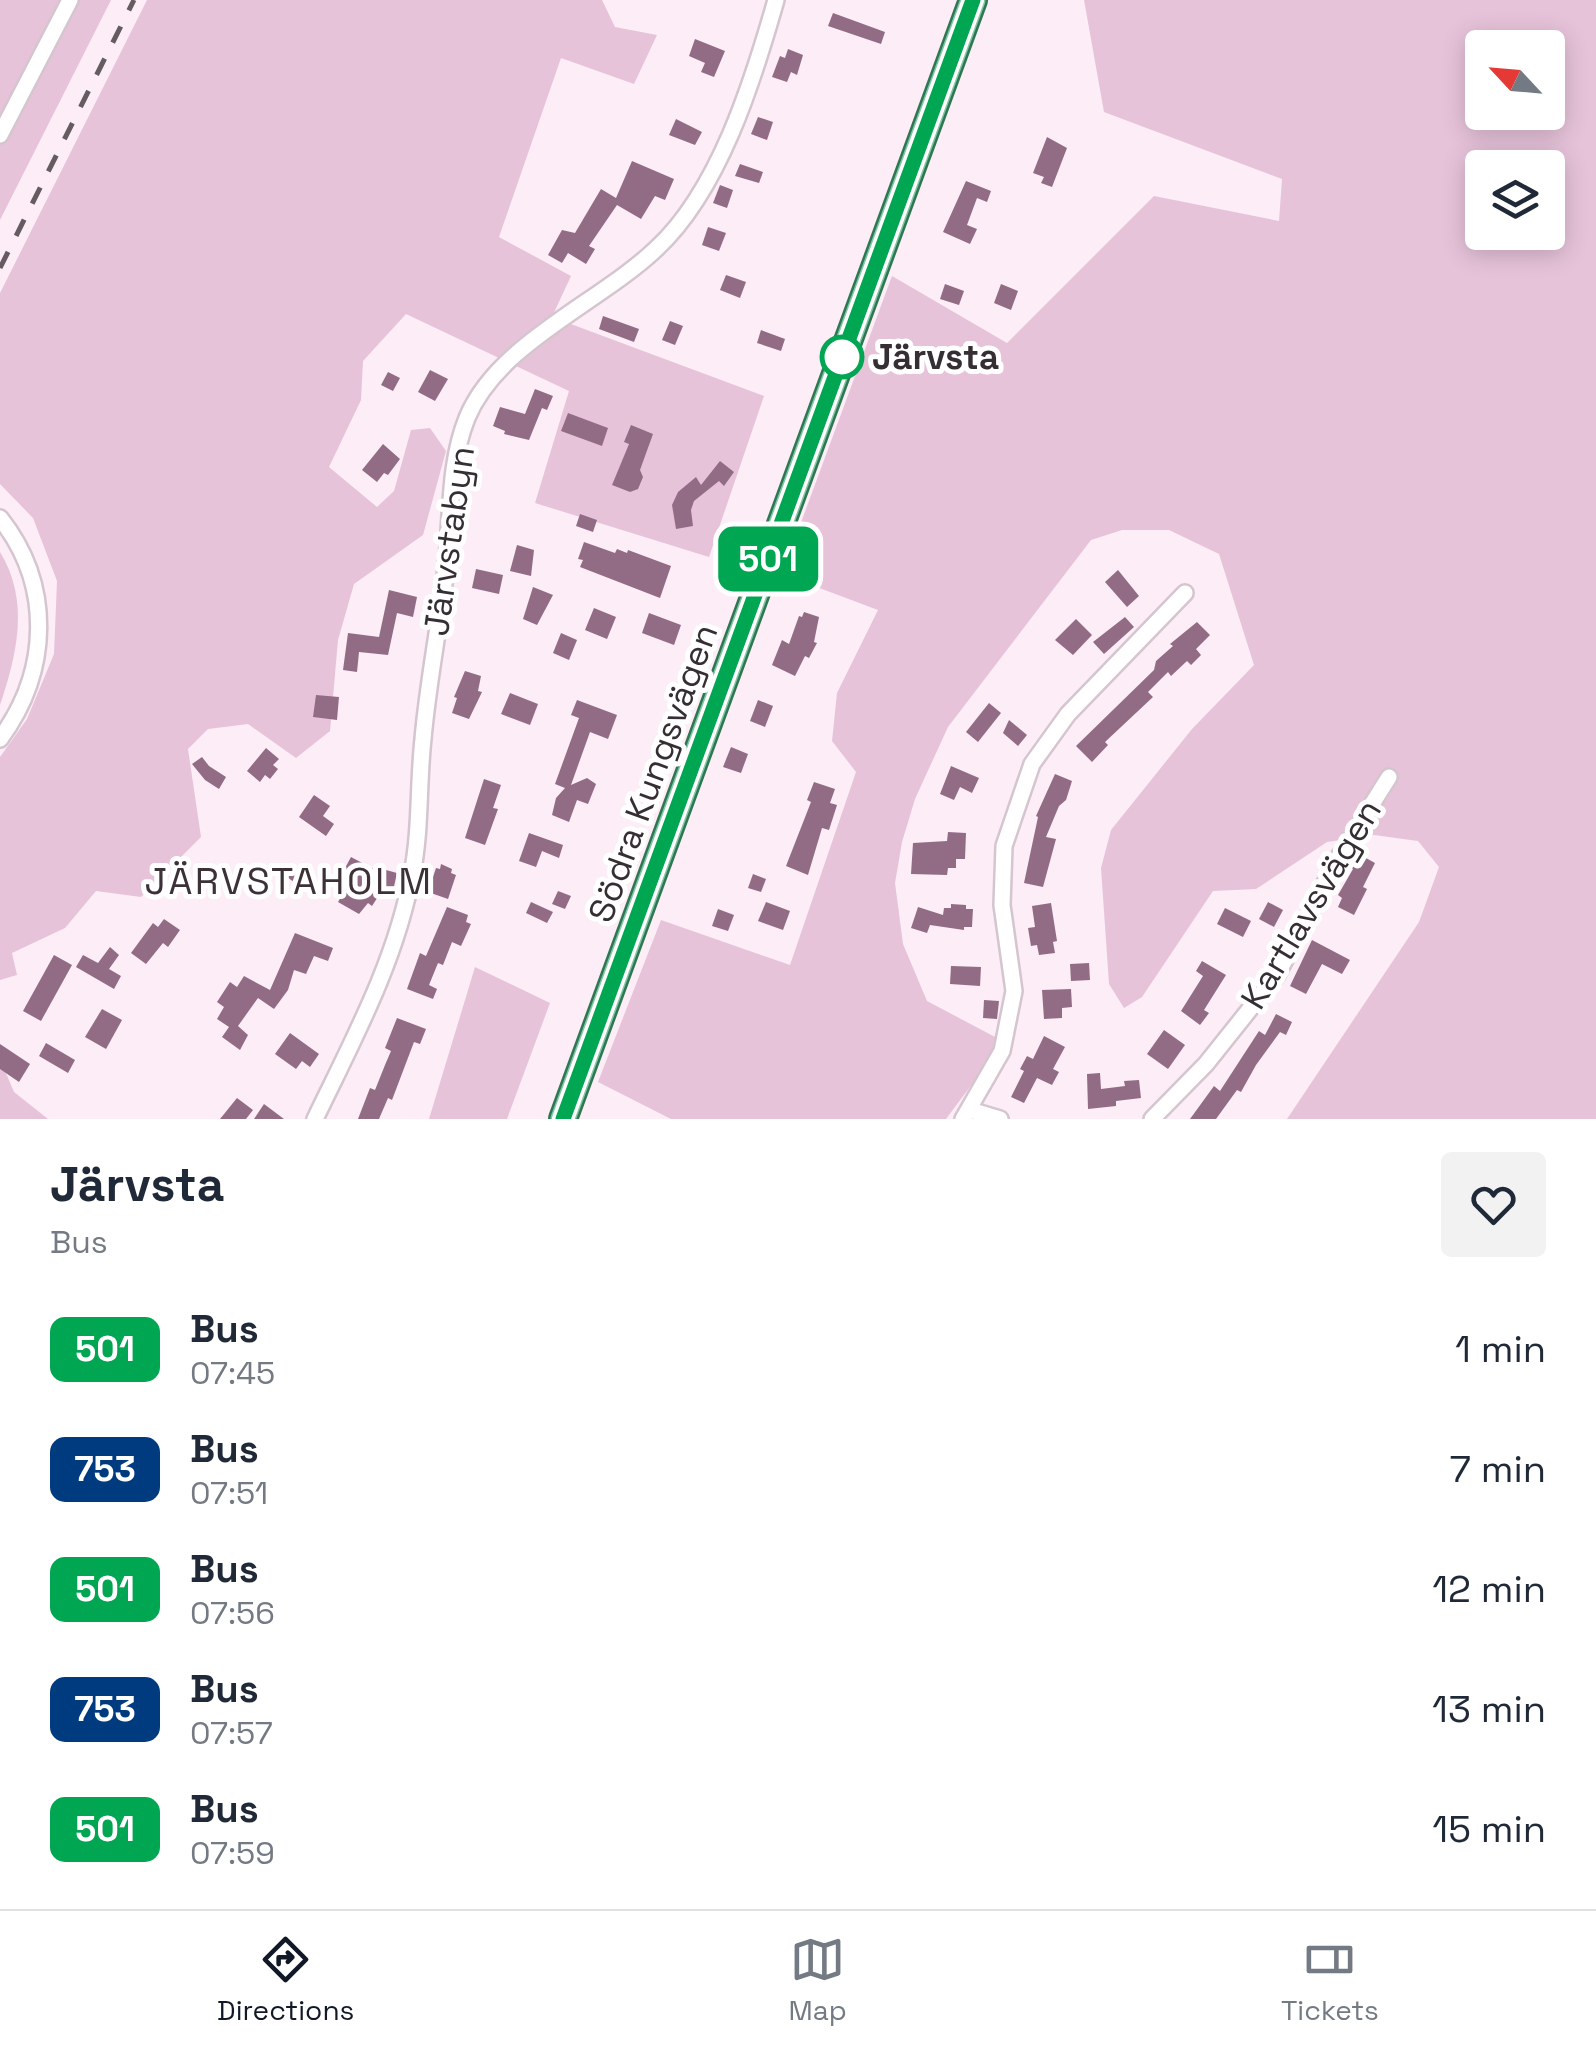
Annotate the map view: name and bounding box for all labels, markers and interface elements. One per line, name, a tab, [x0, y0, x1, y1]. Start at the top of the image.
north arrow	[1465, 30, 1565, 130]
map controls	[1465, 30, 1565, 250]
button: layers	[1465, 150, 1565, 250]
place label: Järvsta	[872, 335, 999, 379]
marker: Järvsta	[821, 336, 863, 378]
street label: Järvstabyn	[414, 443, 484, 639]
line badge: 501	[710, 526, 826, 592]
text: 501	[738, 537, 798, 581]
street label: Södra Kungsvägen	[579, 618, 727, 928]
street label: Kartlavsvägen	[1231, 791, 1391, 1017]
district label: JÄRVSTAHOLM	[144, 857, 434, 905]
button: heart	[1441, 1152, 1546, 1257]
text: Järvsta	[50, 1154, 224, 1215]
text: Bus	[50, 1222, 108, 1262]
text: Bus	[190, 1305, 259, 1353]
text: 1 min	[1455, 1325, 1546, 1373]
text: 501	[75, 1327, 135, 1371]
text: 07:45	[190, 1353, 275, 1393]
text: Bus	[190, 1425, 259, 1473]
text: 7 min	[1450, 1445, 1546, 1493]
text: 753	[74, 1447, 136, 1491]
text: 07:51	[190, 1473, 268, 1513]
text: Bus	[190, 1545, 259, 1593]
text: 12 min	[1432, 1565, 1546, 1613]
text: 501	[75, 1567, 135, 1611]
text: 07:56	[190, 1593, 275, 1633]
text: Bus	[190, 1665, 259, 1713]
text: 13 min	[1432, 1685, 1546, 1733]
text: 753	[74, 1687, 136, 1731]
text: 07:57	[190, 1713, 273, 1753]
text: Bus	[190, 1785, 259, 1833]
text: 15 min	[1432, 1805, 1546, 1853]
text: 501	[75, 1807, 135, 1851]
text: 07:59	[190, 1833, 275, 1873]
tab: Directions	[217, 1932, 354, 2028]
tab: Map	[789, 1932, 847, 2028]
tab: Tickets	[1281, 1932, 1379, 2028]

